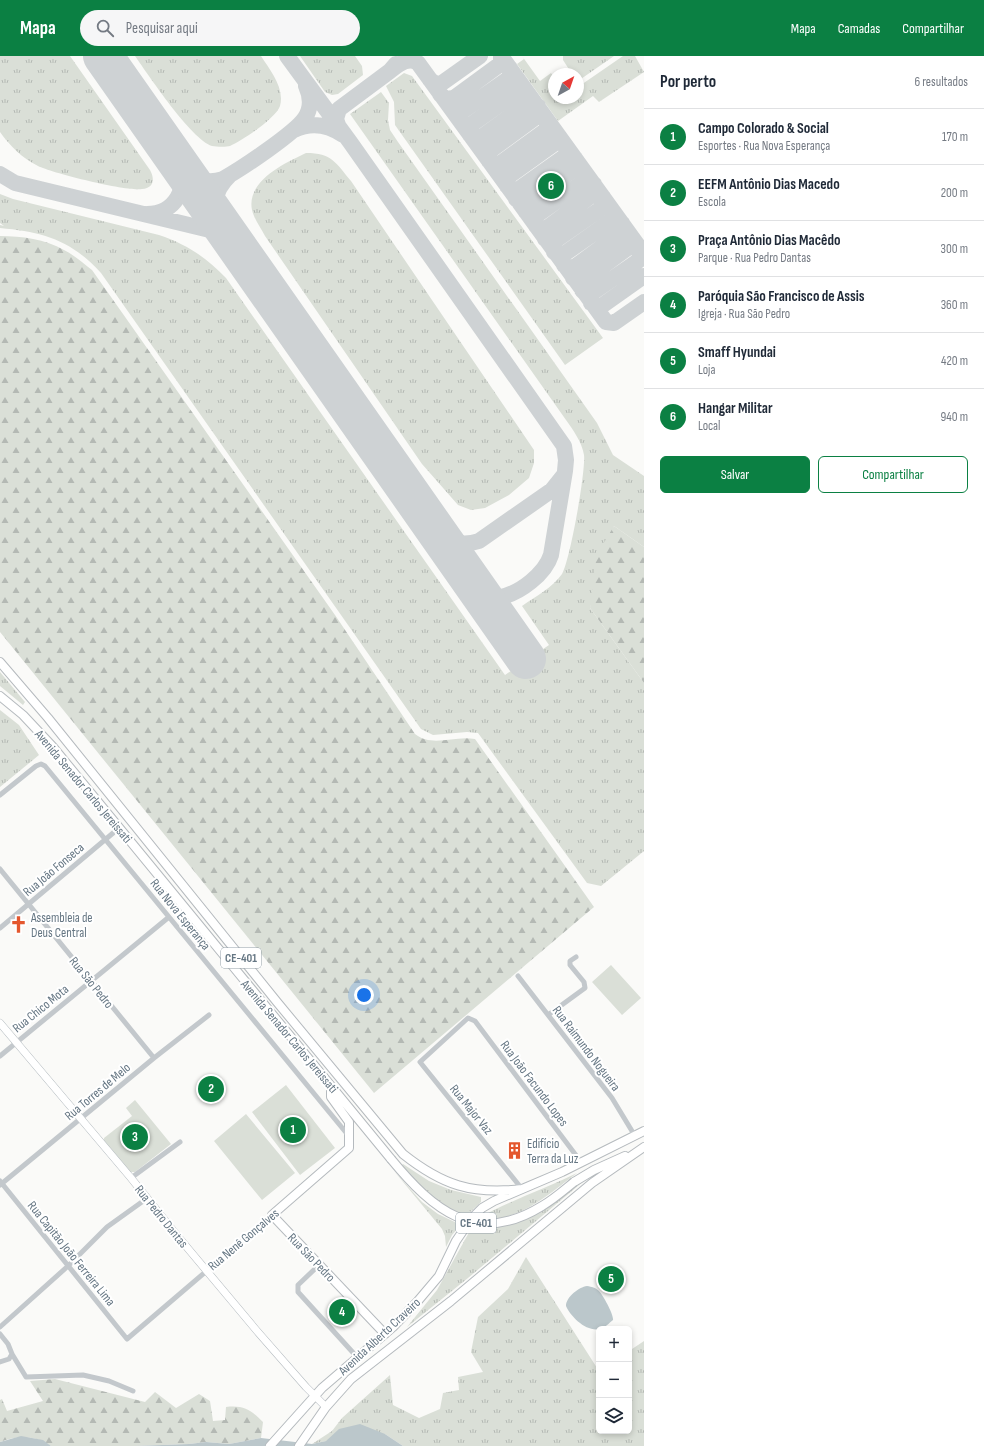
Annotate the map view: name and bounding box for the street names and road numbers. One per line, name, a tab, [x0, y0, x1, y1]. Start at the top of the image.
street label: Avenida Senador Carlos Jereissati	[31, 726, 135, 847]
street label: Rua João Fonseca	[20, 840, 87, 900]
street label: Rua Nova Esperança	[147, 876, 214, 954]
road number: CE-401	[221, 948, 261, 968]
street label: Rua São Pedro	[66, 954, 117, 1012]
street label: Avenida Senador Carlos Jereissati	[237, 976, 341, 1097]
street label: Rua Chico Mota	[9, 981, 72, 1036]
street label: Rua Raimundo Nogueira	[549, 1003, 624, 1094]
street label: Rua João Facundo Lopes	[497, 1038, 572, 1130]
street label: Rua Torres de Melo	[61, 1060, 134, 1124]
street label: Rua Major Vaz	[446, 1081, 496, 1138]
street label: Rua Pedro Dantas	[131, 1182, 192, 1252]
street label: Rua Capitão João Ferreira Lima	[24, 1198, 118, 1309]
street label: Rua Nenê Gonçalves	[205, 1205, 283, 1274]
road number: CE-401	[456, 1213, 496, 1233]
street label: Rua São Pedro	[284, 1230, 338, 1285]
street label: Avenida Alberto Craveiro	[335, 1295, 424, 1379]

